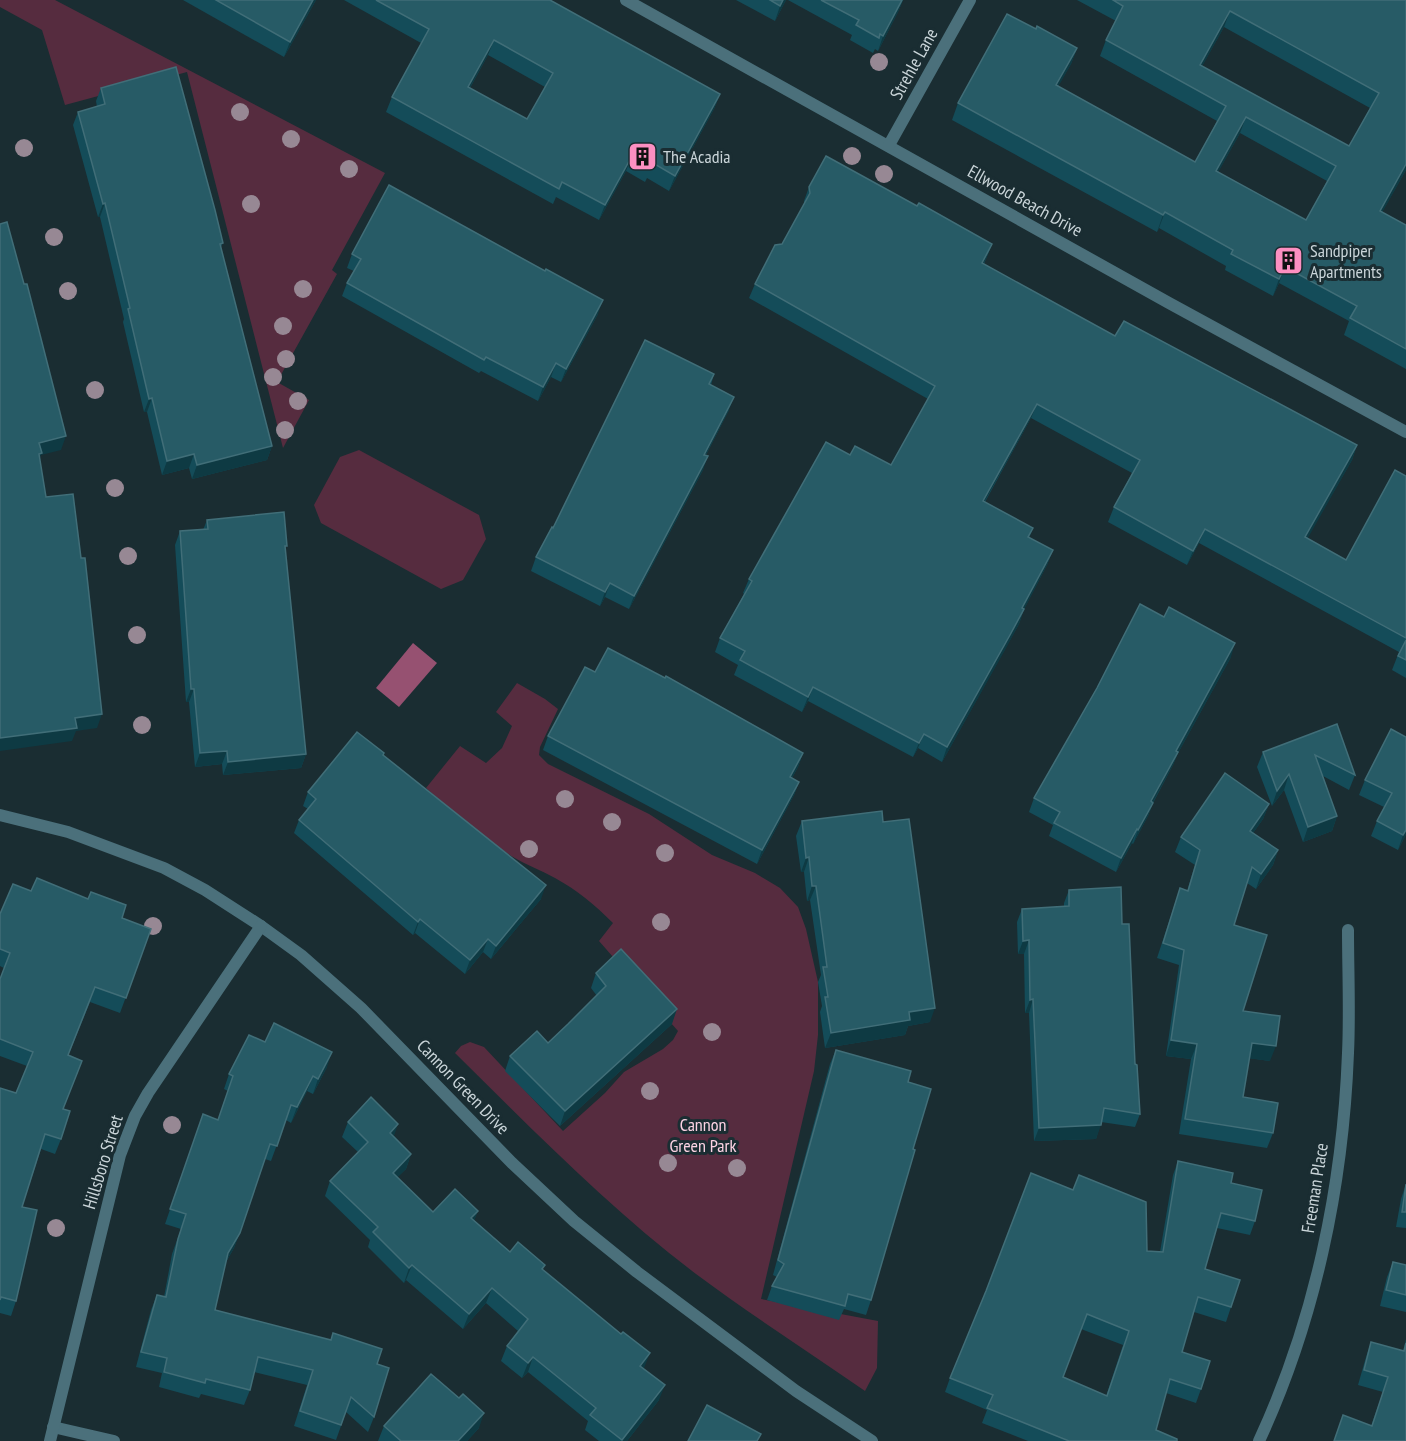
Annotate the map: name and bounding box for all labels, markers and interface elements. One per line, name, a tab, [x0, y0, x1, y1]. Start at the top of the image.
street label: Strehle Lane	[885, 24, 943, 104]
building icon: The Acadia	[626, 141, 658, 173]
place label: The Acadia	[663, 145, 731, 168]
street label: Ellwood Beach Drive	[964, 160, 1087, 242]
place label: Sandpiper Apartments	[1310, 239, 1382, 283]
building icon: Sandpiper Apartments	[1273, 245, 1305, 277]
street label: Cannon Green Drive	[412, 1034, 515, 1139]
street label: Hillsboro Street	[77, 1112, 128, 1212]
park label: Cannon Green Park	[670, 1113, 737, 1157]
street label: Freeman Place	[1296, 1141, 1333, 1235]

